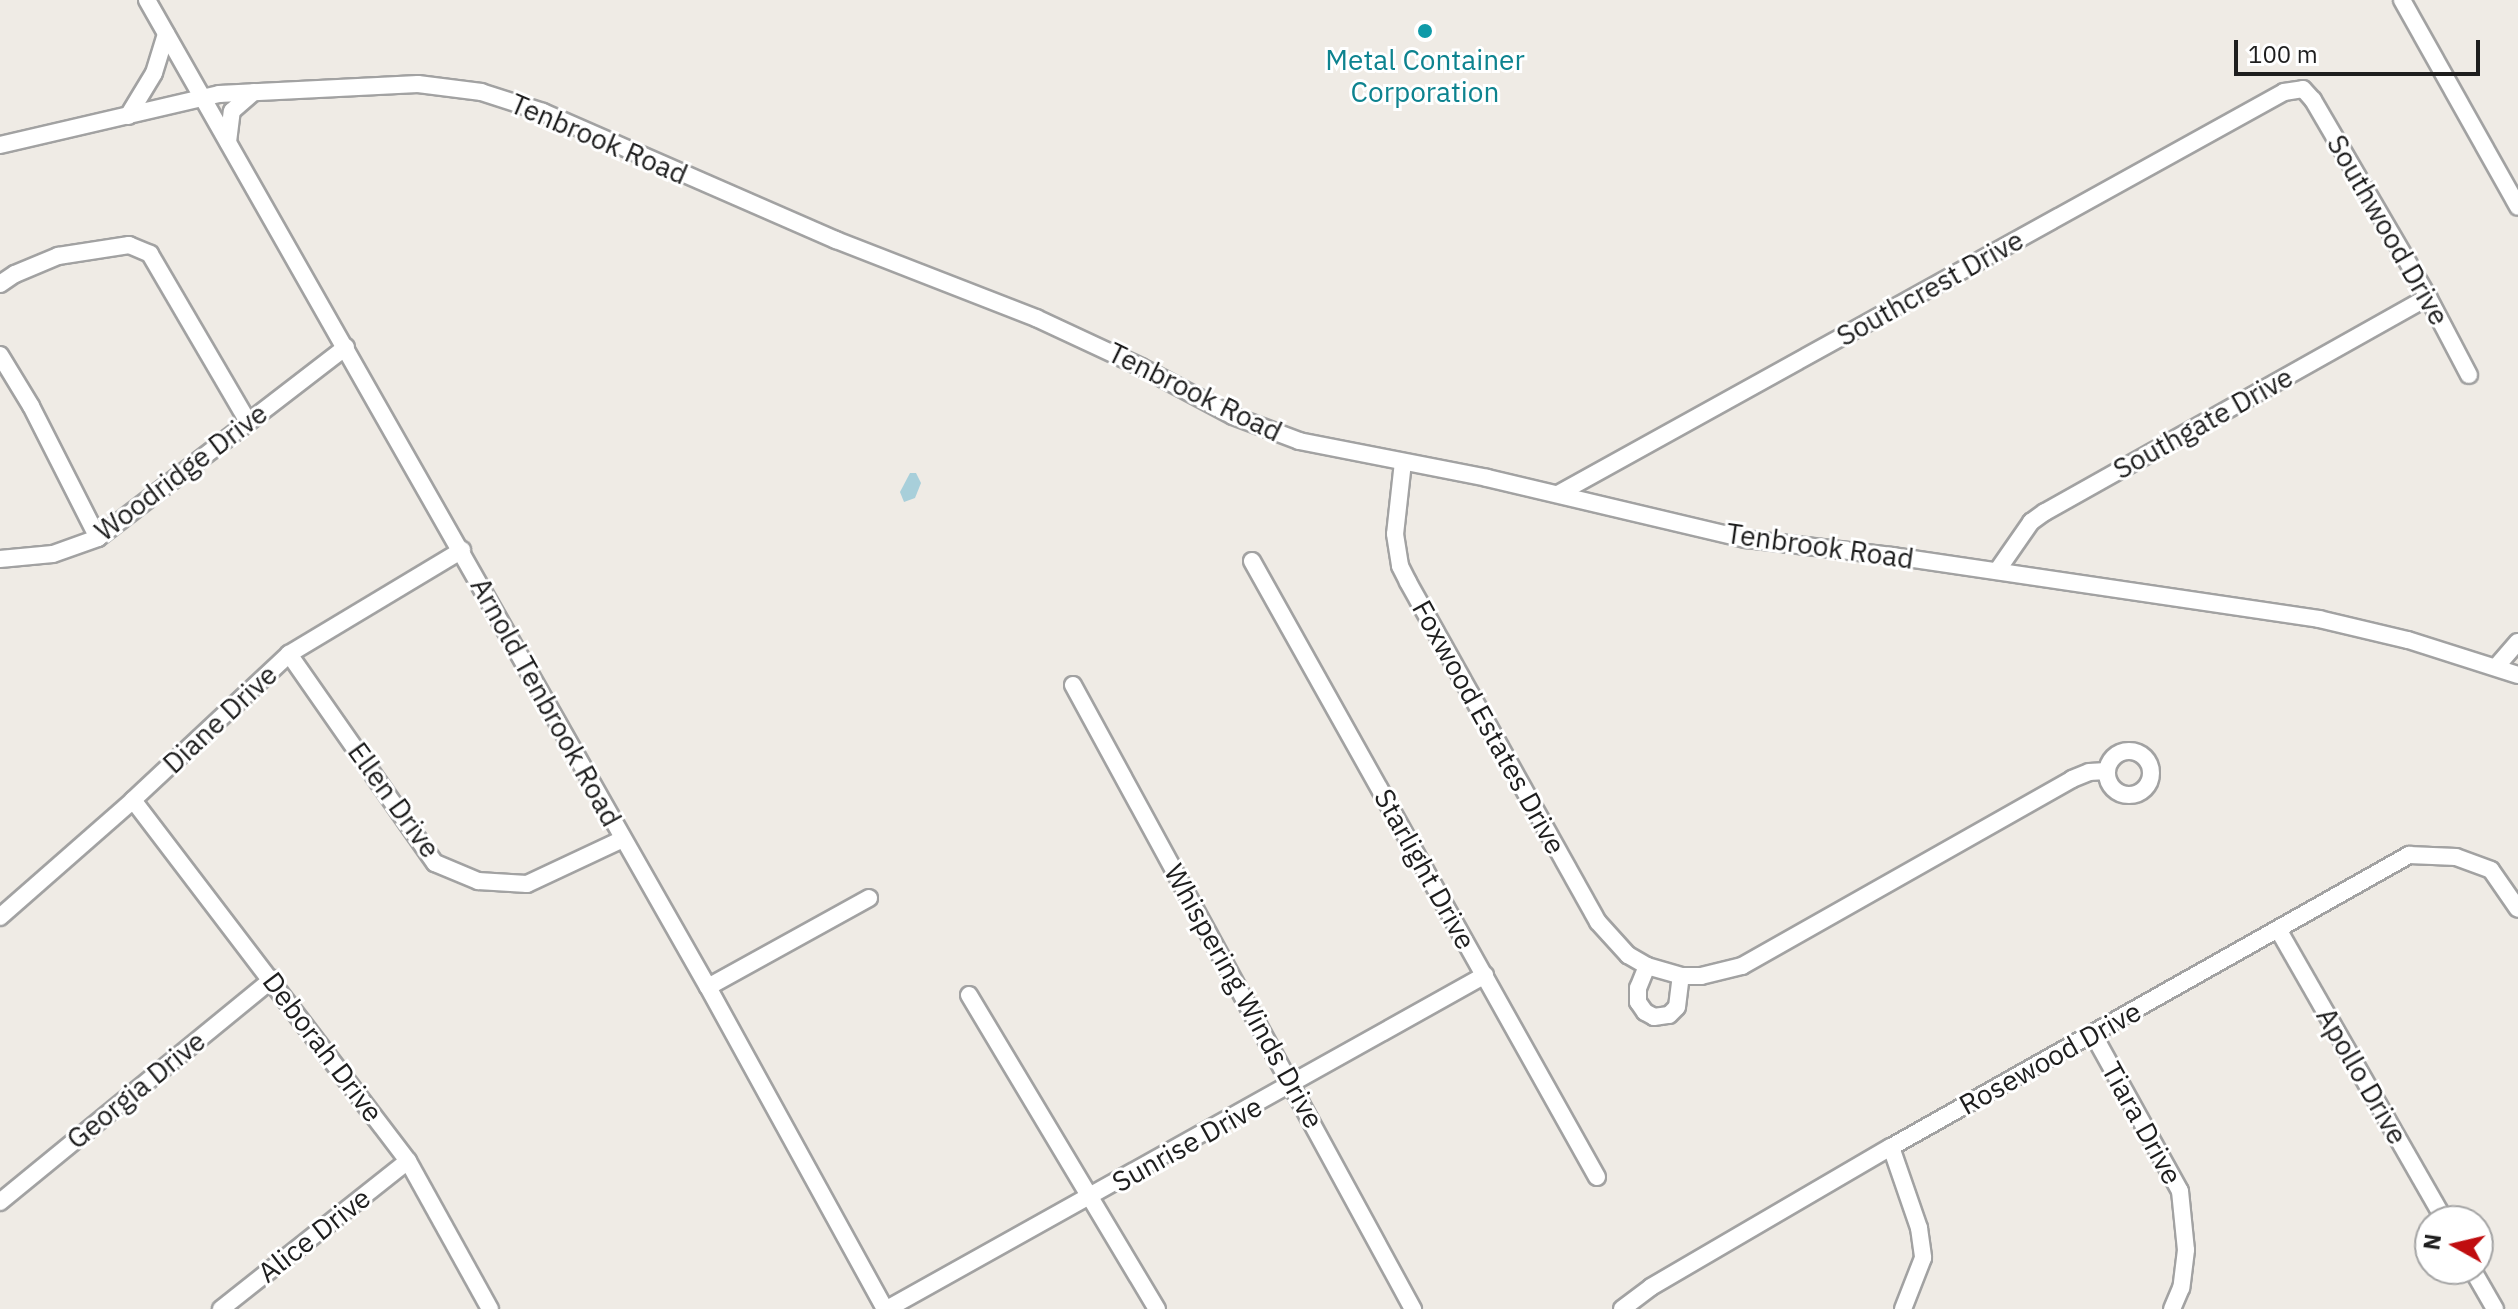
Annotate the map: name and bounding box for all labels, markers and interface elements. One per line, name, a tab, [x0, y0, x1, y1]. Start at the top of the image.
marker: Metal Container Corporation	[1416, 22, 1434, 40]
scale bar	[2238, 24, 2484, 74]
text: 100 m	[2248, 38, 2318, 70]
place label: Metal Container Corporation	[1325, 43, 1525, 109]
street label: Tenbrook Road	[505, 87, 693, 191]
street label: Southwood Drive	[2320, 129, 2456, 331]
street label: Southcrest Drive	[1831, 223, 2029, 353]
street label: Tenbrook Road	[1103, 335, 1287, 449]
street label: Southgate Drive	[2107, 360, 2299, 486]
street label: Woodridge Drive	[88, 396, 274, 548]
street label: Tenbrook Road	[1724, 516, 1916, 576]
street label: Arnold Tenbrook Road	[464, 572, 628, 832]
street label: Foxwood Estates Drive	[1405, 594, 1573, 860]
street label: Diane Drive	[156, 658, 284, 780]
street label: Ellen Drive	[341, 736, 447, 864]
street label: Starlight Drive	[1367, 783, 1483, 955]
street label: Whispering Winds Drive	[1157, 858, 1331, 1134]
street label: Deborah Drive	[256, 966, 390, 1128]
street label: Rosewood Drive	[1953, 994, 2147, 1122]
street label: Apollo Drive	[2309, 1002, 2415, 1150]
street label: Georgia Drive	[60, 1024, 212, 1156]
street label: Tiara Drive	[2095, 1056, 2189, 1190]
street label: Sunrise Drive	[1106, 1089, 1268, 1199]
street label: Alice Drive	[251, 1181, 377, 1289]
north arrow	[2414, 1205, 2494, 1285]
text: N	[2416, 1232, 2447, 1252]

